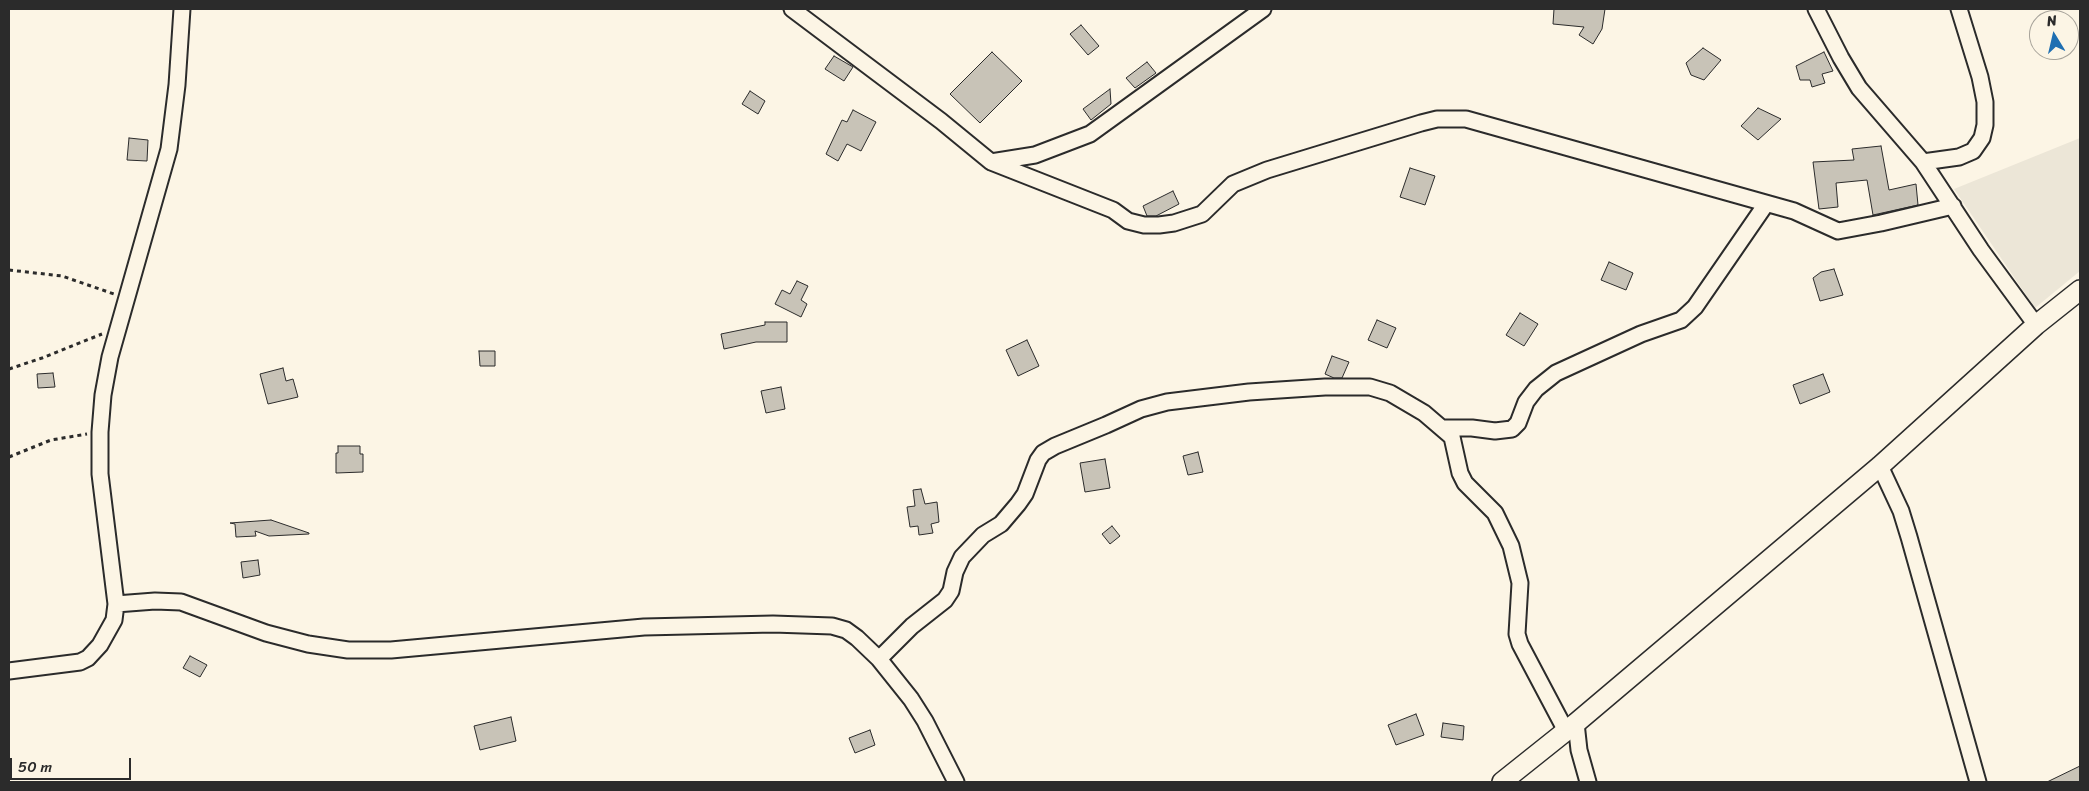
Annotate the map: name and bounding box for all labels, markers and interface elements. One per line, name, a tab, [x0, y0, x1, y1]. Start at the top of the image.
text: N	[2045, 8, 2058, 34]
north arrow	[2029, 10, 2079, 60]
scale bar	[12, 748, 134, 780]
text: 50 m	[18, 754, 52, 780]

